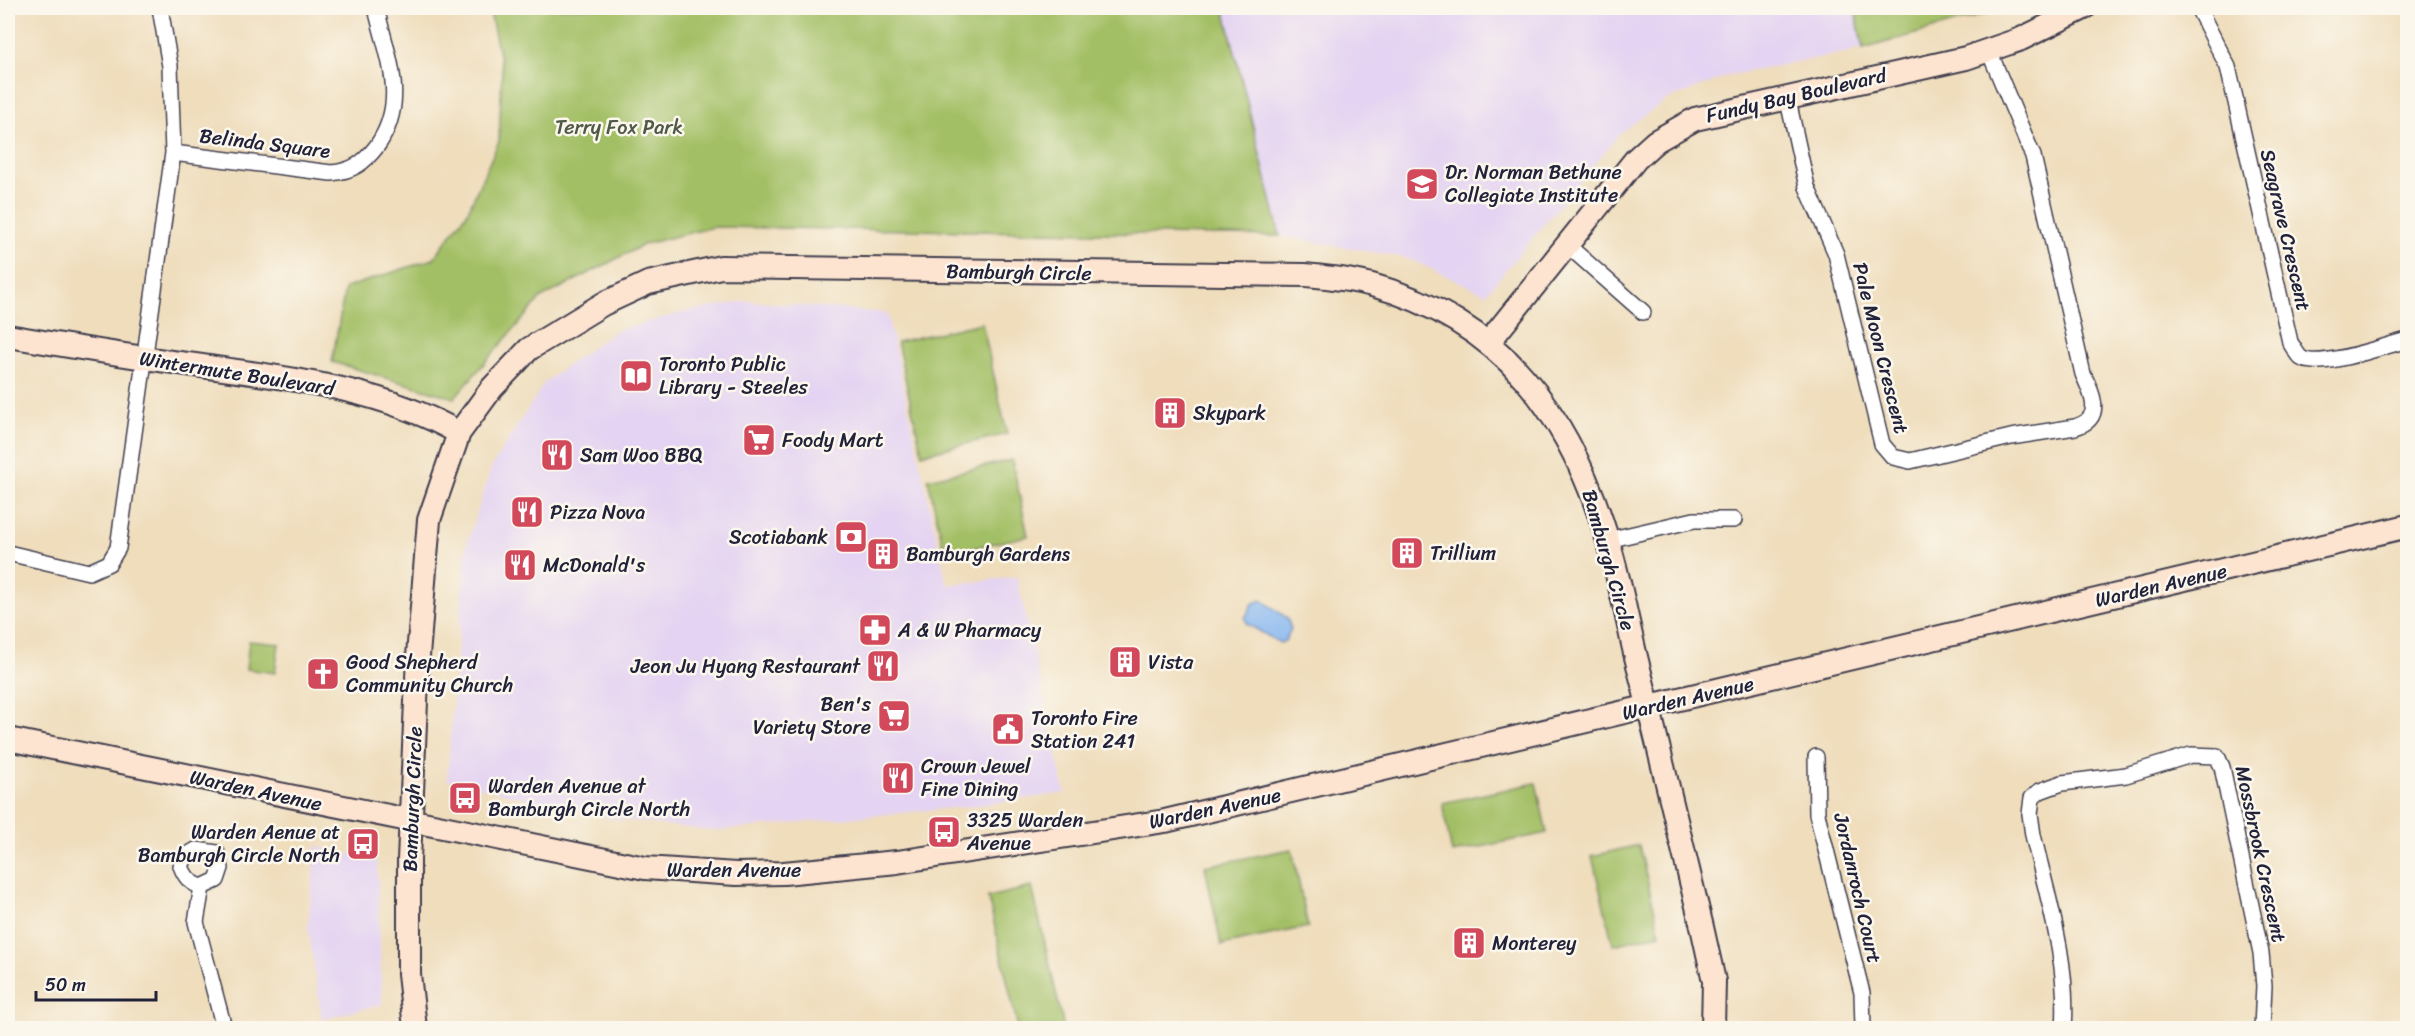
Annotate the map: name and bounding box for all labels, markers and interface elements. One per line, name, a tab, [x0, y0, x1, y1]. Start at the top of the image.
street label: Fundy Bay Boulevard	[1702, 57, 1891, 133]
park label: Terry Fox Park	[555, 110, 683, 145]
street label: Belinda Square	[197, 118, 333, 169]
street label: Seagrave Crescent	[2250, 146, 2321, 315]
place label: Dr. Norman Bethune Collegiate Institute	[1445, 155, 1622, 213]
school or university icon: Dr. Norman Bethune Collegiate Institute	[1404, 166, 1440, 202]
street label: Bamburgh Circle	[946, 254, 1092, 291]
street label: Pale Moon Crescent	[1842, 259, 1919, 438]
street label: Wintermute Boulevard	[137, 341, 338, 406]
place label: Toronto Public Library - Steeles	[659, 347, 808, 405]
library icon: Toronto Public Library - Steeles	[618, 358, 654, 394]
building icon: Skypark	[1152, 395, 1188, 431]
place label: Skypark	[1193, 396, 1266, 431]
supermarket icon: Foody Mart	[741, 422, 777, 458]
place label: Foody Mart	[782, 423, 884, 458]
restaurant icon: Sam Woo BBQ	[539, 437, 575, 473]
place label: Sam Woo BBQ	[580, 438, 703, 473]
street label: Bamburgh Circle	[1572, 485, 1645, 635]
restaurant icon: Pizza Nova	[509, 494, 545, 530]
place label: Pizza Nova	[550, 495, 645, 530]
bank icon: Scotiabank	[833, 519, 869, 555]
place label: Scotiabank	[729, 520, 828, 555]
building icon: Trillium	[1389, 535, 1425, 571]
building icon: Bamburgh Gardens	[865, 536, 901, 572]
place label: Trillium	[1430, 536, 1496, 571]
place label: Bamburgh Gardens	[906, 537, 1071, 572]
restaurant icon: McDonald's	[502, 547, 538, 583]
place label: McDonald's	[543, 548, 646, 583]
street label: Warden Avenue	[2092, 553, 2231, 618]
pharmacy icon: A & W Pharmacy	[857, 612, 893, 648]
place label: A & W Pharmacy	[897, 613, 1042, 648]
building icon: Vista	[1107, 644, 1143, 680]
place label: Good Shepherd Community Church	[346, 645, 513, 703]
place label: Vista	[1148, 645, 1194, 680]
restaurant icon: Jeon Ju Hyang Restaurant	[865, 648, 901, 684]
place label: Jeon Ju Hyang Restaurant	[630, 649, 861, 684]
church icon: Good Shepherd Community Church	[305, 656, 341, 692]
street label: Warden Avenue	[1619, 666, 1758, 731]
place label: Ben's Variety Store	[753, 687, 872, 745]
supermarket icon: Ben's Variety Store	[876, 698, 912, 734]
place label: Toronto Fire Station 241	[1031, 701, 1138, 759]
public building icon: Toronto Fire Station 241	[990, 711, 1026, 747]
street label: Bamburgh Circle	[392, 726, 433, 872]
place label: Crown Jewel Fine Dining	[921, 749, 1032, 807]
street label: Warden Avenue	[187, 759, 325, 822]
restaurant icon: Crown Jewel Fine Dining	[880, 760, 916, 796]
street label: Mossbrook Crescent	[2225, 763, 2296, 946]
place label: Warden Avenue at Bamburgh Circle North	[488, 769, 690, 827]
street label: Warden Avenue	[1146, 777, 1284, 840]
bus stop icon: Warden Avenue at Bamburgh Circle North	[447, 780, 483, 816]
place label: 3325 Warden Avenue	[966, 803, 1083, 861]
street label: Jordanroch Court	[1823, 809, 1892, 967]
bus stop icon: 3325 Warden Avenue	[926, 814, 962, 850]
place label: Warden Aenue at Bamburgh Circle North	[138, 815, 340, 873]
bus stop icon: Warden Aenue at Bamburgh Circle North	[345, 826, 381, 862]
street label: Warden Avenue	[667, 853, 801, 888]
building icon: Monterey	[1451, 925, 1487, 961]
place label: Monterey	[1492, 926, 1577, 961]
scale bar	[36, 964, 156, 1002]
text: 50 m	[45, 969, 86, 1001]

